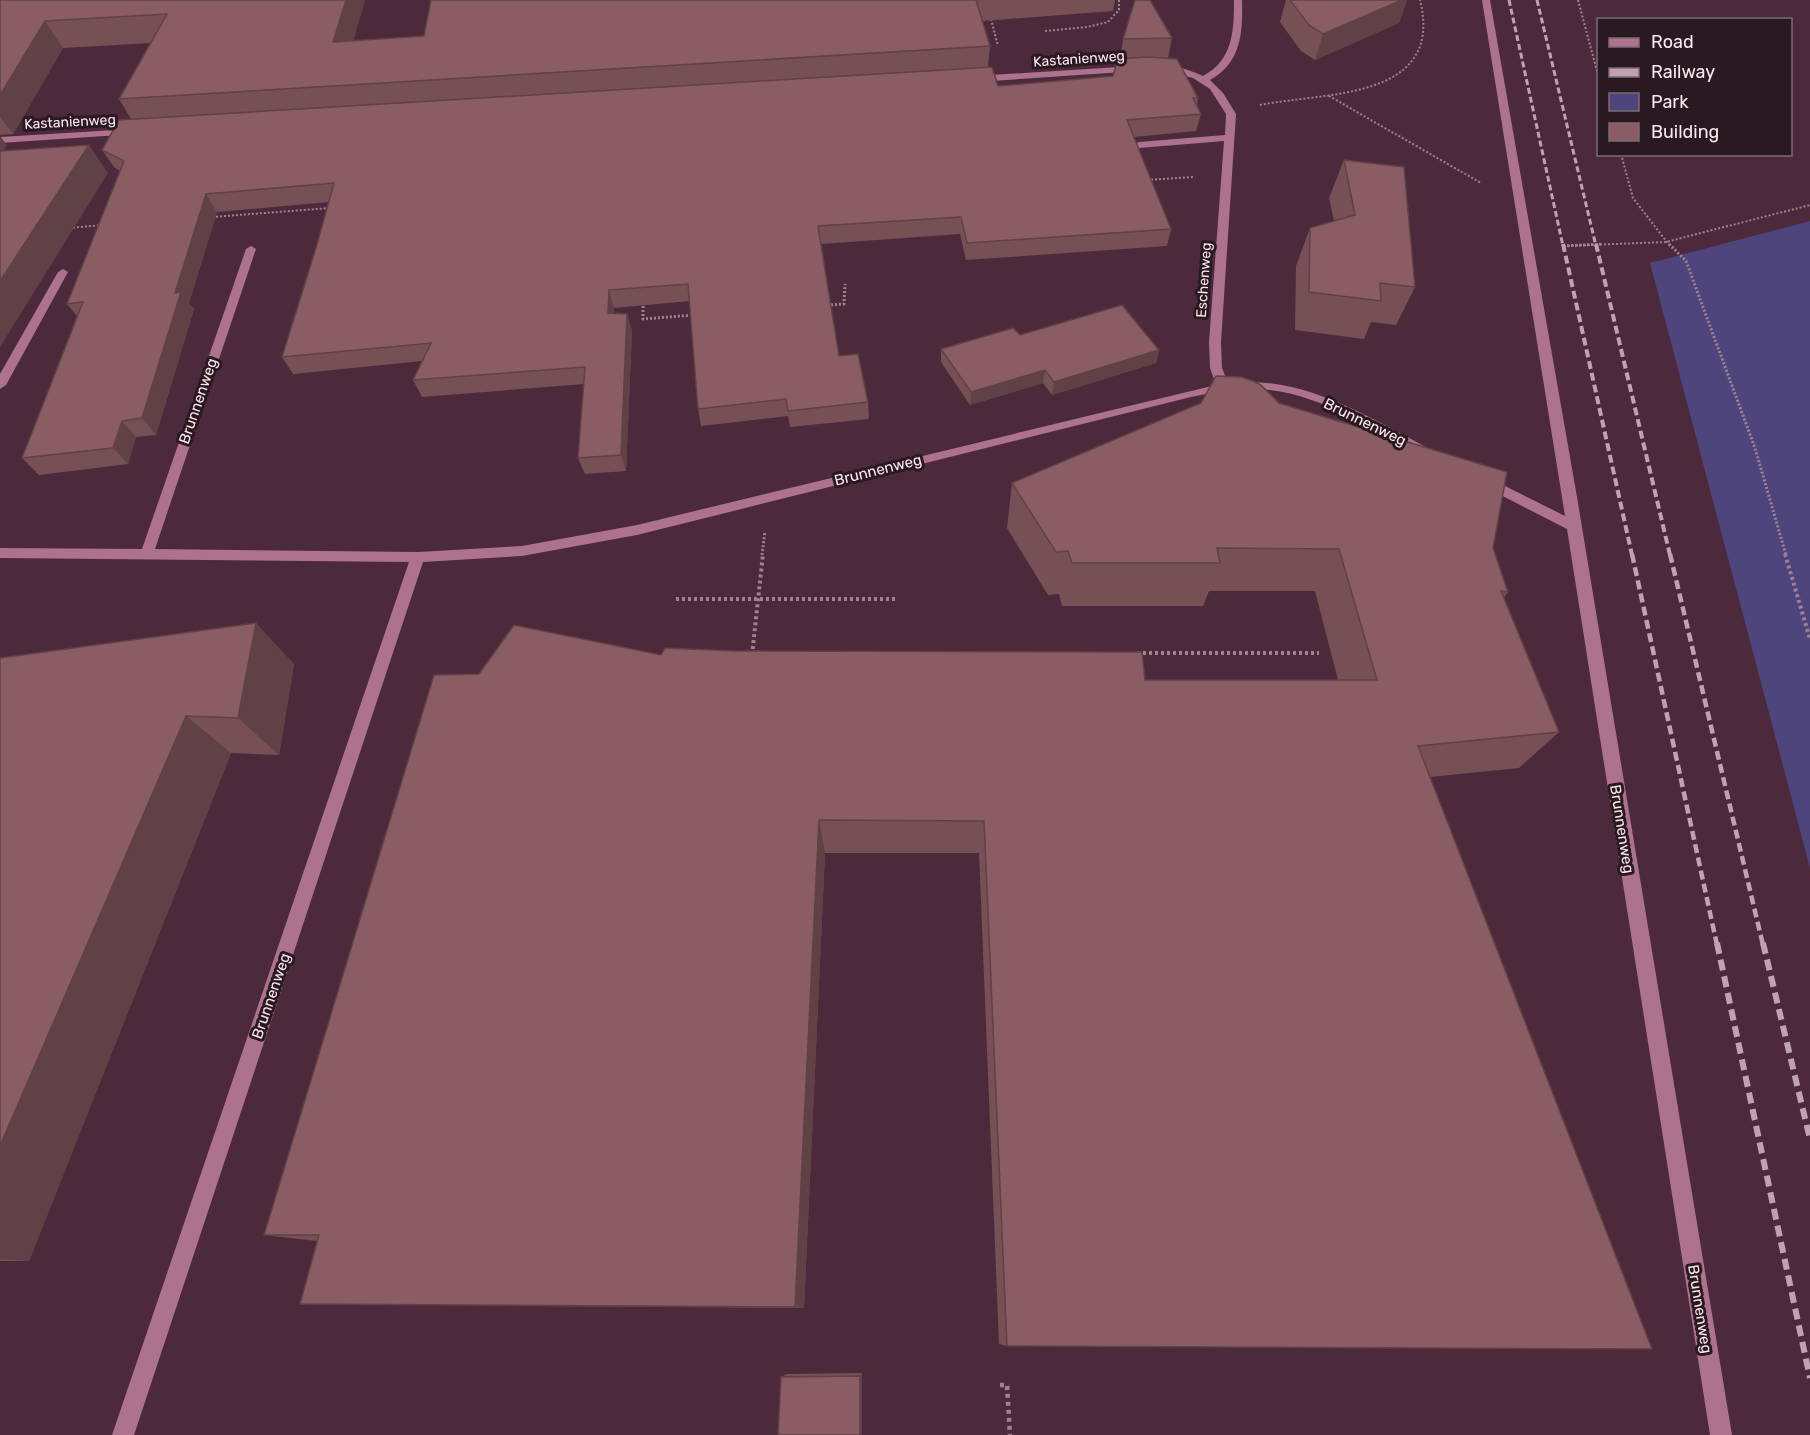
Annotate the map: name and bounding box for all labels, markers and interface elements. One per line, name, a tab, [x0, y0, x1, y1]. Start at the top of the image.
legend	[1597, 18, 1792, 156]
text: Road	[1651, 31, 1694, 53]
street label: Kastanienweg	[1033, 47, 1125, 71]
text: Railway	[1651, 61, 1715, 83]
text: Park	[1651, 91, 1689, 113]
street label: Kastanienweg	[24, 111, 116, 133]
text: Building	[1651, 121, 1719, 143]
street label: Eschenweg	[1193, 242, 1215, 318]
street label: Brunnenweg	[175, 356, 221, 446]
street label: Brunnenweg	[1321, 394, 1409, 450]
street label: Brunnenweg	[832, 450, 924, 490]
street label: Brunnenweg	[1606, 783, 1638, 875]
street label: Brunnenweg	[248, 951, 294, 1041]
street label: Brunnenweg	[1684, 1263, 1716, 1355]

